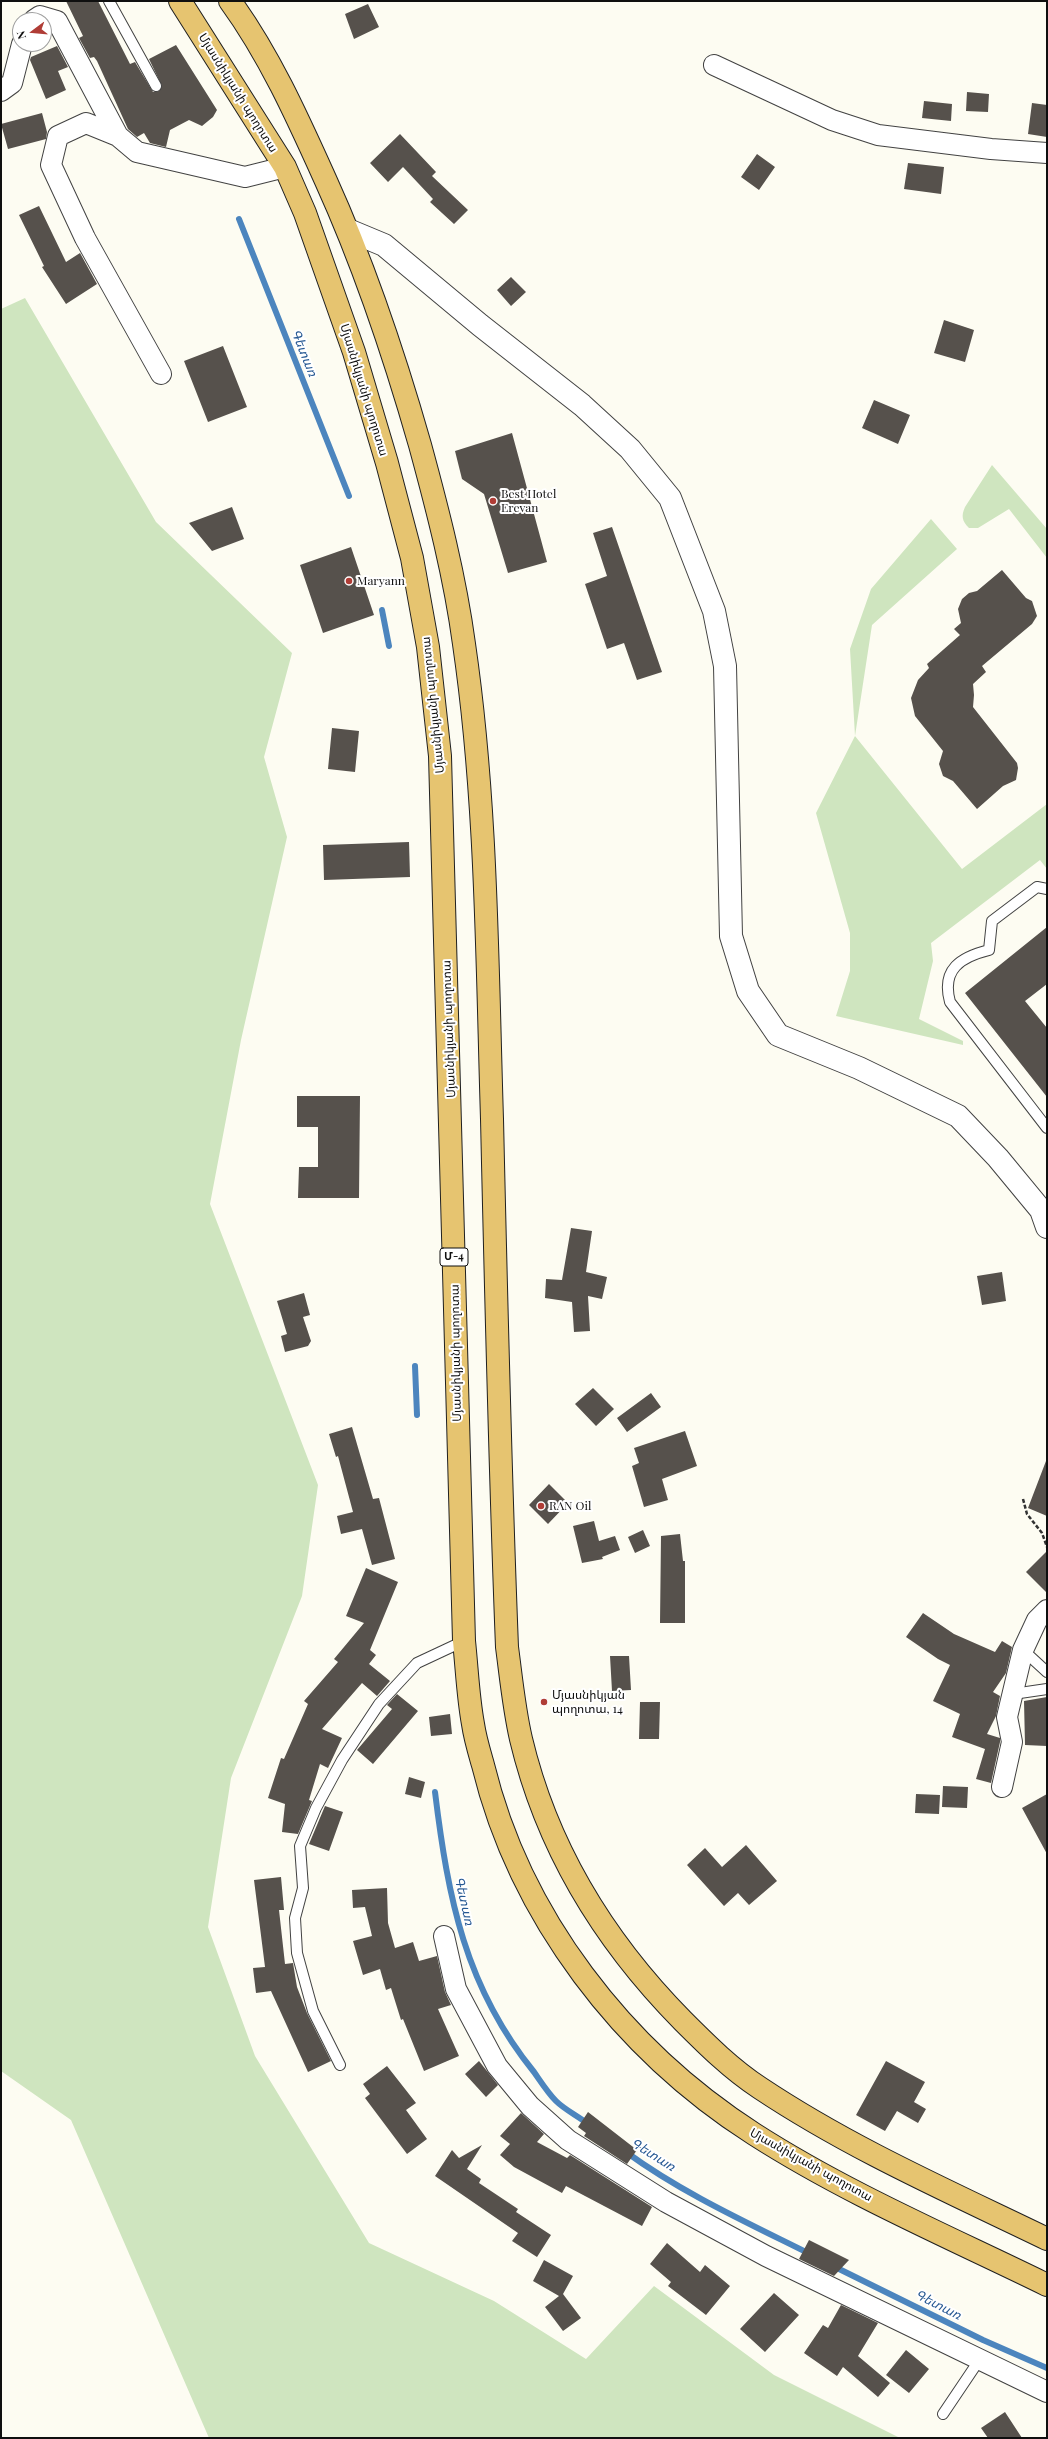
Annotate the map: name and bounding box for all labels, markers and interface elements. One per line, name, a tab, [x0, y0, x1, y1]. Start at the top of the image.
north arrow	[12, 12, 52, 52]
text: N	[13, 29, 29, 41]
street label: Մյասնիկյանի պողոտա	[195, 31, 281, 155]
street label: Մյասնիկյանի պողոտա	[337, 322, 391, 458]
water label: Գետառ	[287, 327, 321, 379]
place label: Best Hotel Erevan	[501, 487, 556, 515]
marker: Best Hotel Erevan	[488, 496, 498, 506]
place label: Maryann	[357, 574, 405, 588]
marker: Maryann	[344, 576, 354, 586]
street label: Մյասնիկյանի պողոտա	[419, 636, 447, 774]
street label: Մյասնիկյանի պողոտա	[439, 960, 459, 1098]
road number: Մ-4	[440, 1248, 468, 1266]
street label: Մյասնիկյանի պողոտա	[448, 1284, 464, 1422]
place label: RAN Oil	[549, 1499, 591, 1513]
marker: RAN Oil	[536, 1501, 546, 1511]
place label: Մյասնիկյան պողոտա, 14	[552, 1688, 625, 1716]
marker: Մյասնիկյան պողոտա, 14	[539, 1697, 549, 1707]
water label: Գետառ	[451, 1875, 477, 1927]
street label: Մյասնիկյանի պողոտա	[747, 2125, 875, 2205]
water label: Գետառ	[628, 2135, 678, 2175]
water label: Գետառ	[912, 2287, 964, 2323]

